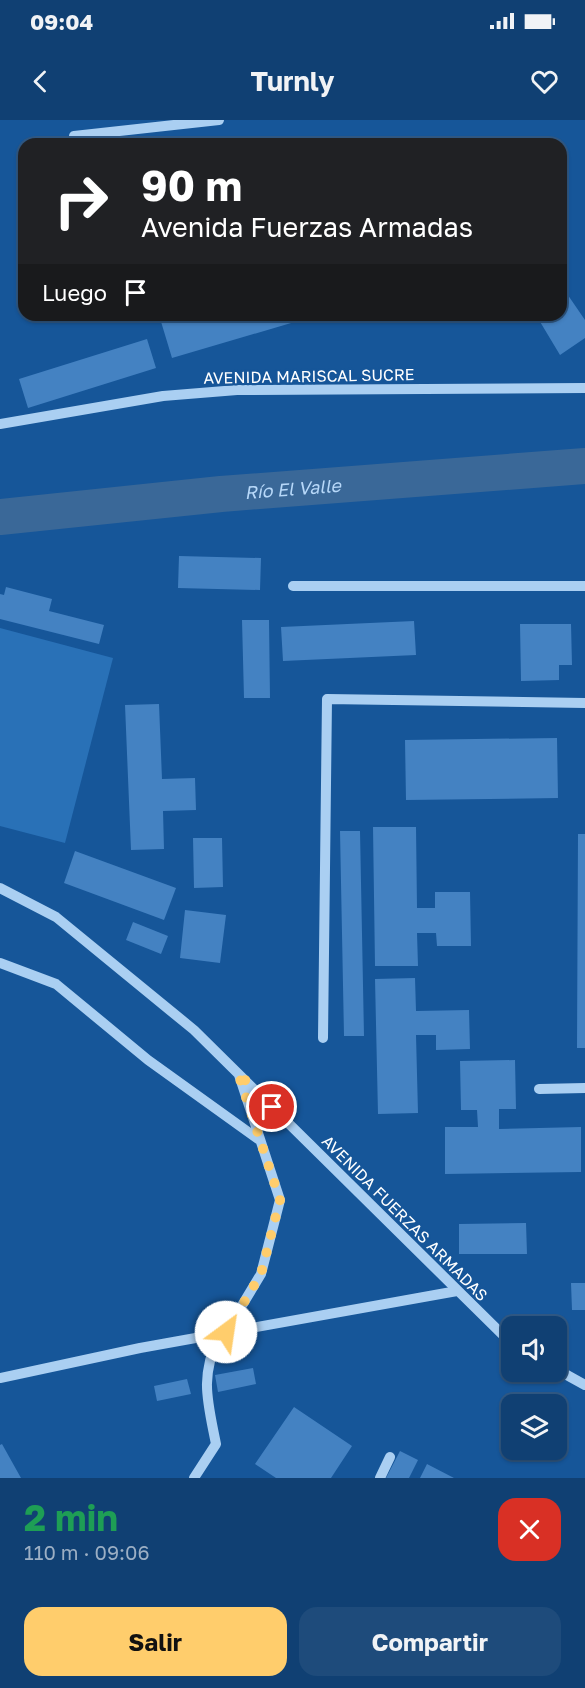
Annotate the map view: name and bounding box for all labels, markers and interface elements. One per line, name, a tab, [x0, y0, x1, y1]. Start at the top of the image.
text: 09:04	[30, 8, 93, 35]
icon: back	[24, 65, 57, 98]
text: Turnly	[250, 65, 335, 97]
icon: heart	[528, 65, 561, 98]
text: 90 m	[141, 160, 242, 210]
icon: right	[42, 162, 120, 240]
text: Avenida Fuerzas Armadas	[141, 211, 473, 243]
icon: arrive	[119, 276, 152, 309]
text: Luego	[42, 279, 107, 306]
street label: AVENIDA MARISCAL SUCRE	[203, 364, 415, 388]
water label: Río El Valle	[244, 474, 343, 503]
pin	[246, 1081, 297, 1132]
icon: arrive	[255, 1090, 288, 1123]
street label: AVENIDA FUERZAS ARMADAS	[318, 1131, 492, 1305]
position arrow	[194, 1300, 258, 1364]
map controls	[501, 1316, 567, 1460]
button: sound	[501, 1316, 567, 1382]
button: layers	[501, 1394, 567, 1460]
text: 2 min	[24, 1496, 118, 1539]
button: close	[498, 1498, 561, 1561]
text: 110 m · 09:06	[24, 1540, 150, 1564]
button: Salir	[24, 1607, 287, 1676]
button: Compartir	[299, 1607, 561, 1676]

